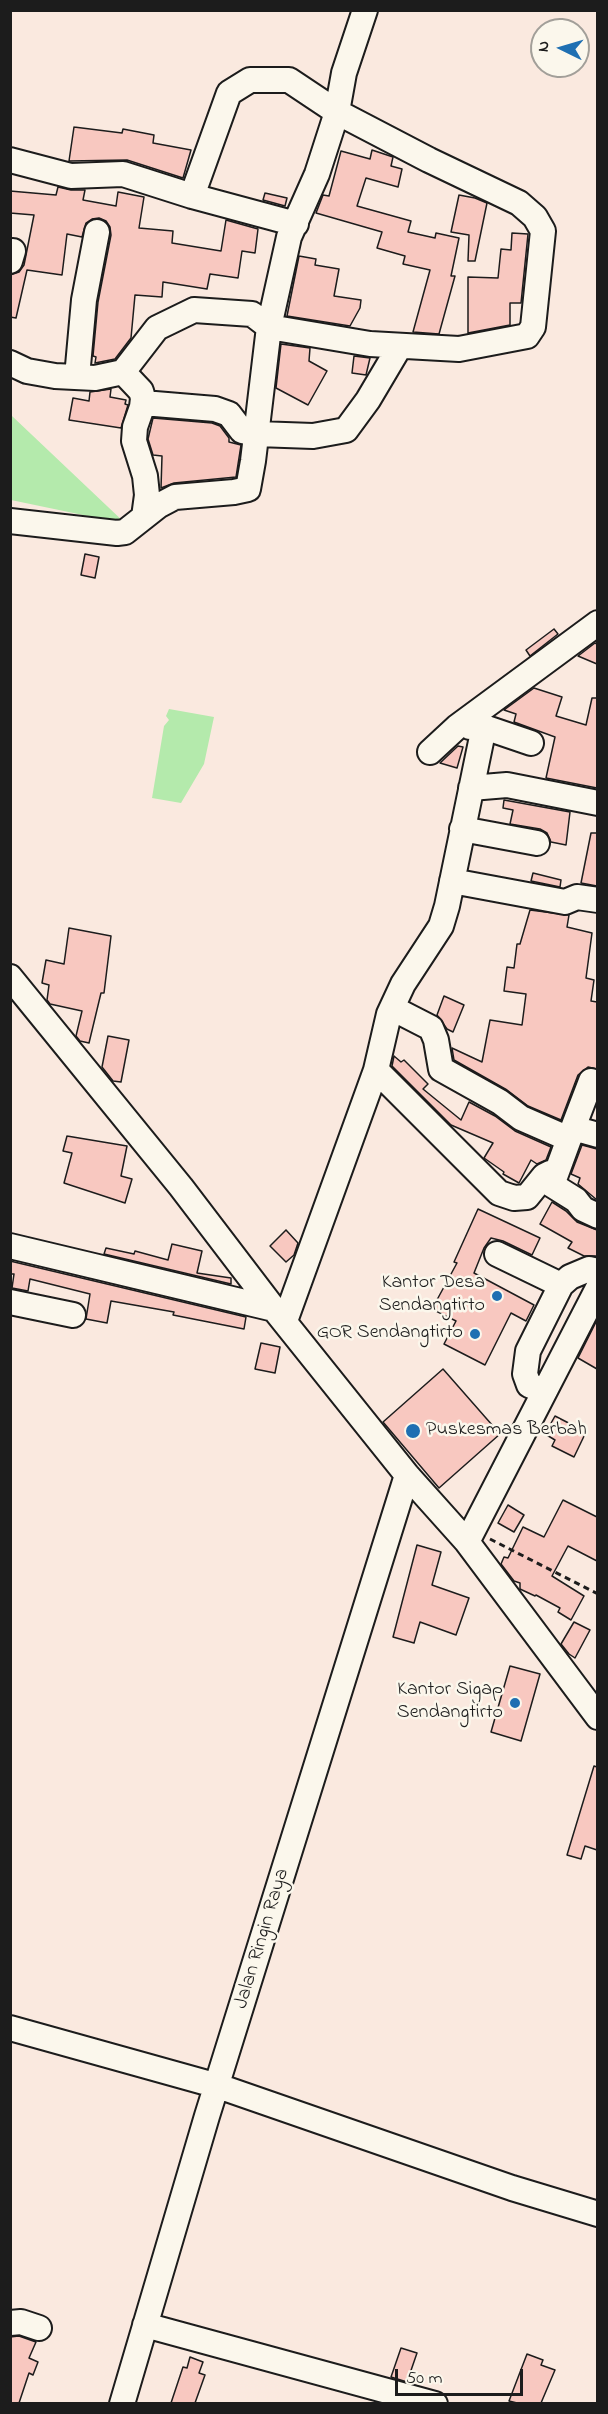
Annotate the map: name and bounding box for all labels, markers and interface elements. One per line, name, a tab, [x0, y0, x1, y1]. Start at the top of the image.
north arrow	[530, 18, 590, 78]
text: N	[532, 40, 556, 53]
place label: Kantor Desa Sendangtirto	[379, 1272, 485, 1319]
marker: Kantor Desa Sendangtirto	[490, 1289, 504, 1303]
place label: GOR Sendangtirto	[317, 1322, 463, 1346]
marker: GOR Sendangtirto	[468, 1327, 482, 1341]
place label: Puskesmas Berbah	[426, 1419, 587, 1443]
marker: Puskesmas Berbah	[404, 1422, 422, 1440]
place label: Kantor Sigap Sendangtirto	[397, 1679, 503, 1726]
marker: Kantor Sigap Sendangtirto	[508, 1696, 522, 1710]
street label: Jalan Ringin Raya	[230, 1866, 296, 2012]
scale bar	[398, 2357, 526, 2395]
text: 50 m	[406, 2366, 443, 2392]

